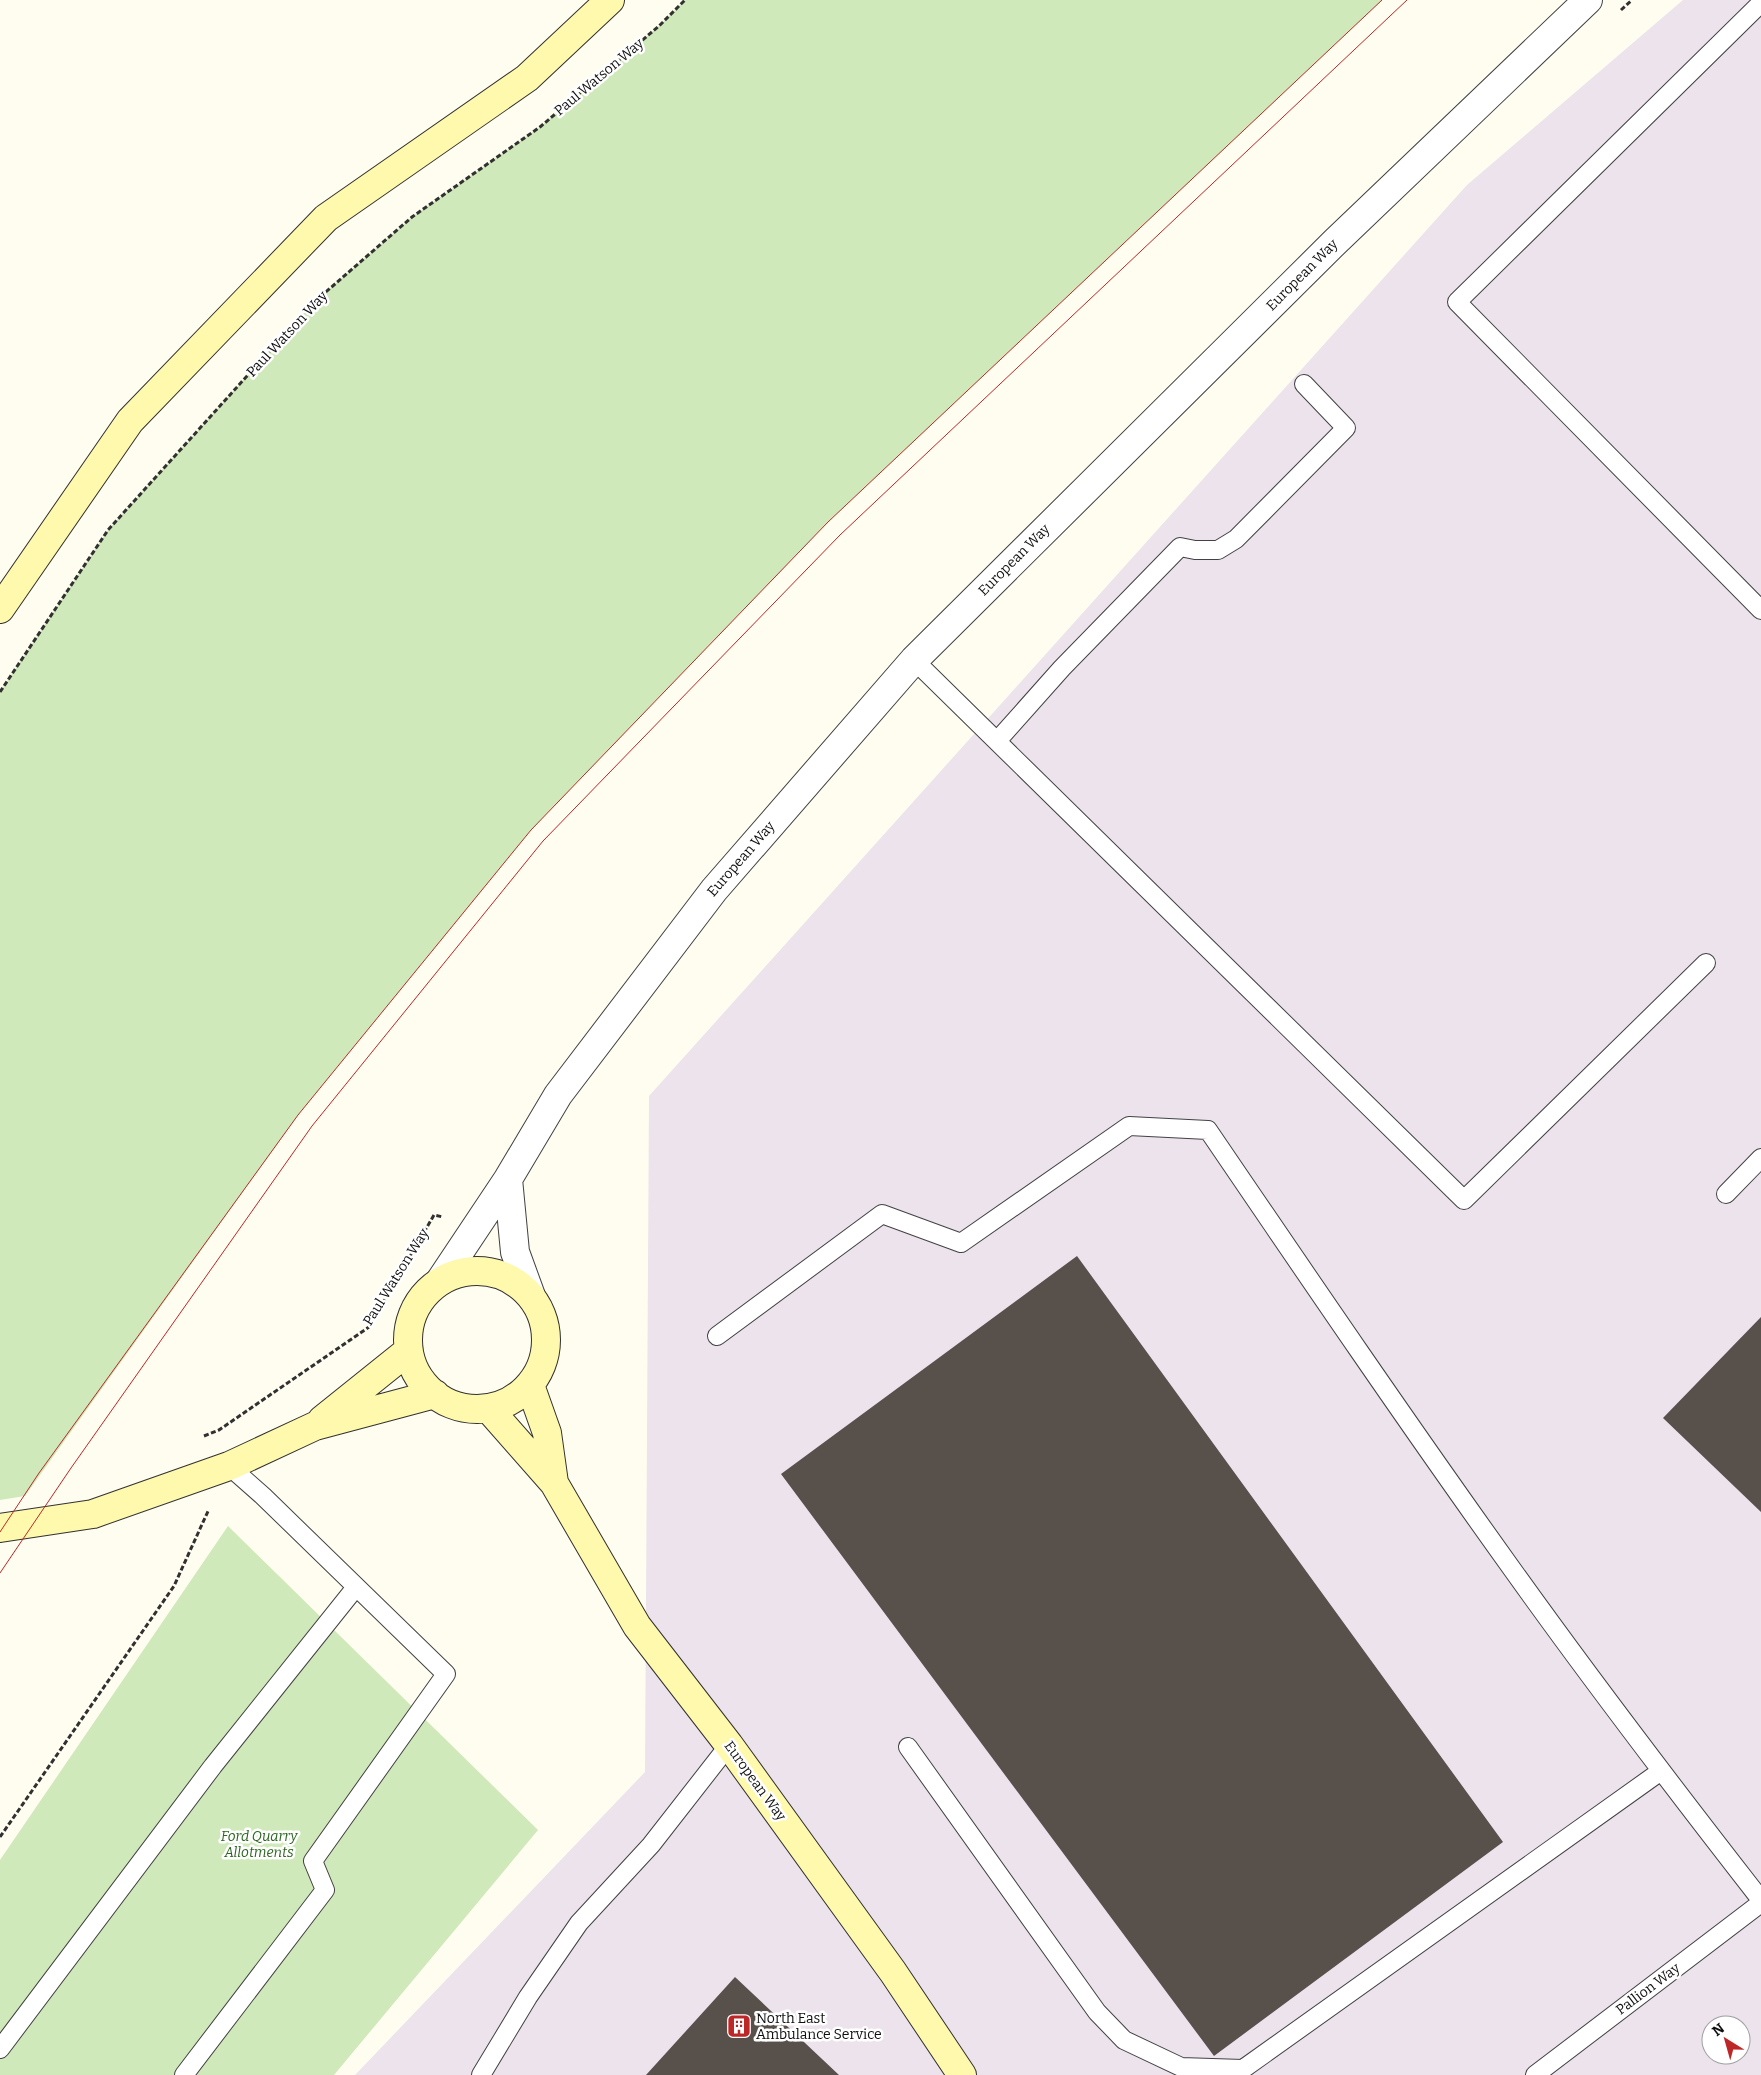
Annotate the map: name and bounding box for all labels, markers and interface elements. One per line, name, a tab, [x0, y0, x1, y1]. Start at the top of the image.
street label: Paul Watson Way	[551, 34, 647, 119]
street label: European Way	[1263, 235, 1342, 314]
street label: Paul Watson Way	[243, 287, 332, 380]
street label: European Way	[975, 520, 1054, 599]
street label: European Way	[704, 817, 779, 900]
street label: Paul Watson Way	[359, 1225, 433, 1329]
street label: European Way	[720, 1738, 790, 1825]
park label: Ford Quarry Allotments	[221, 1828, 298, 1861]
street label: Pallion Way	[1613, 1959, 1684, 2018]
place label: North East Ambulance Service	[756, 2010, 882, 2043]
building icon: North East Ambulance Service	[726, 2013, 752, 2039]
north arrow	[1701, 2015, 1751, 2065]
text: N	[1709, 2020, 1728, 2040]

